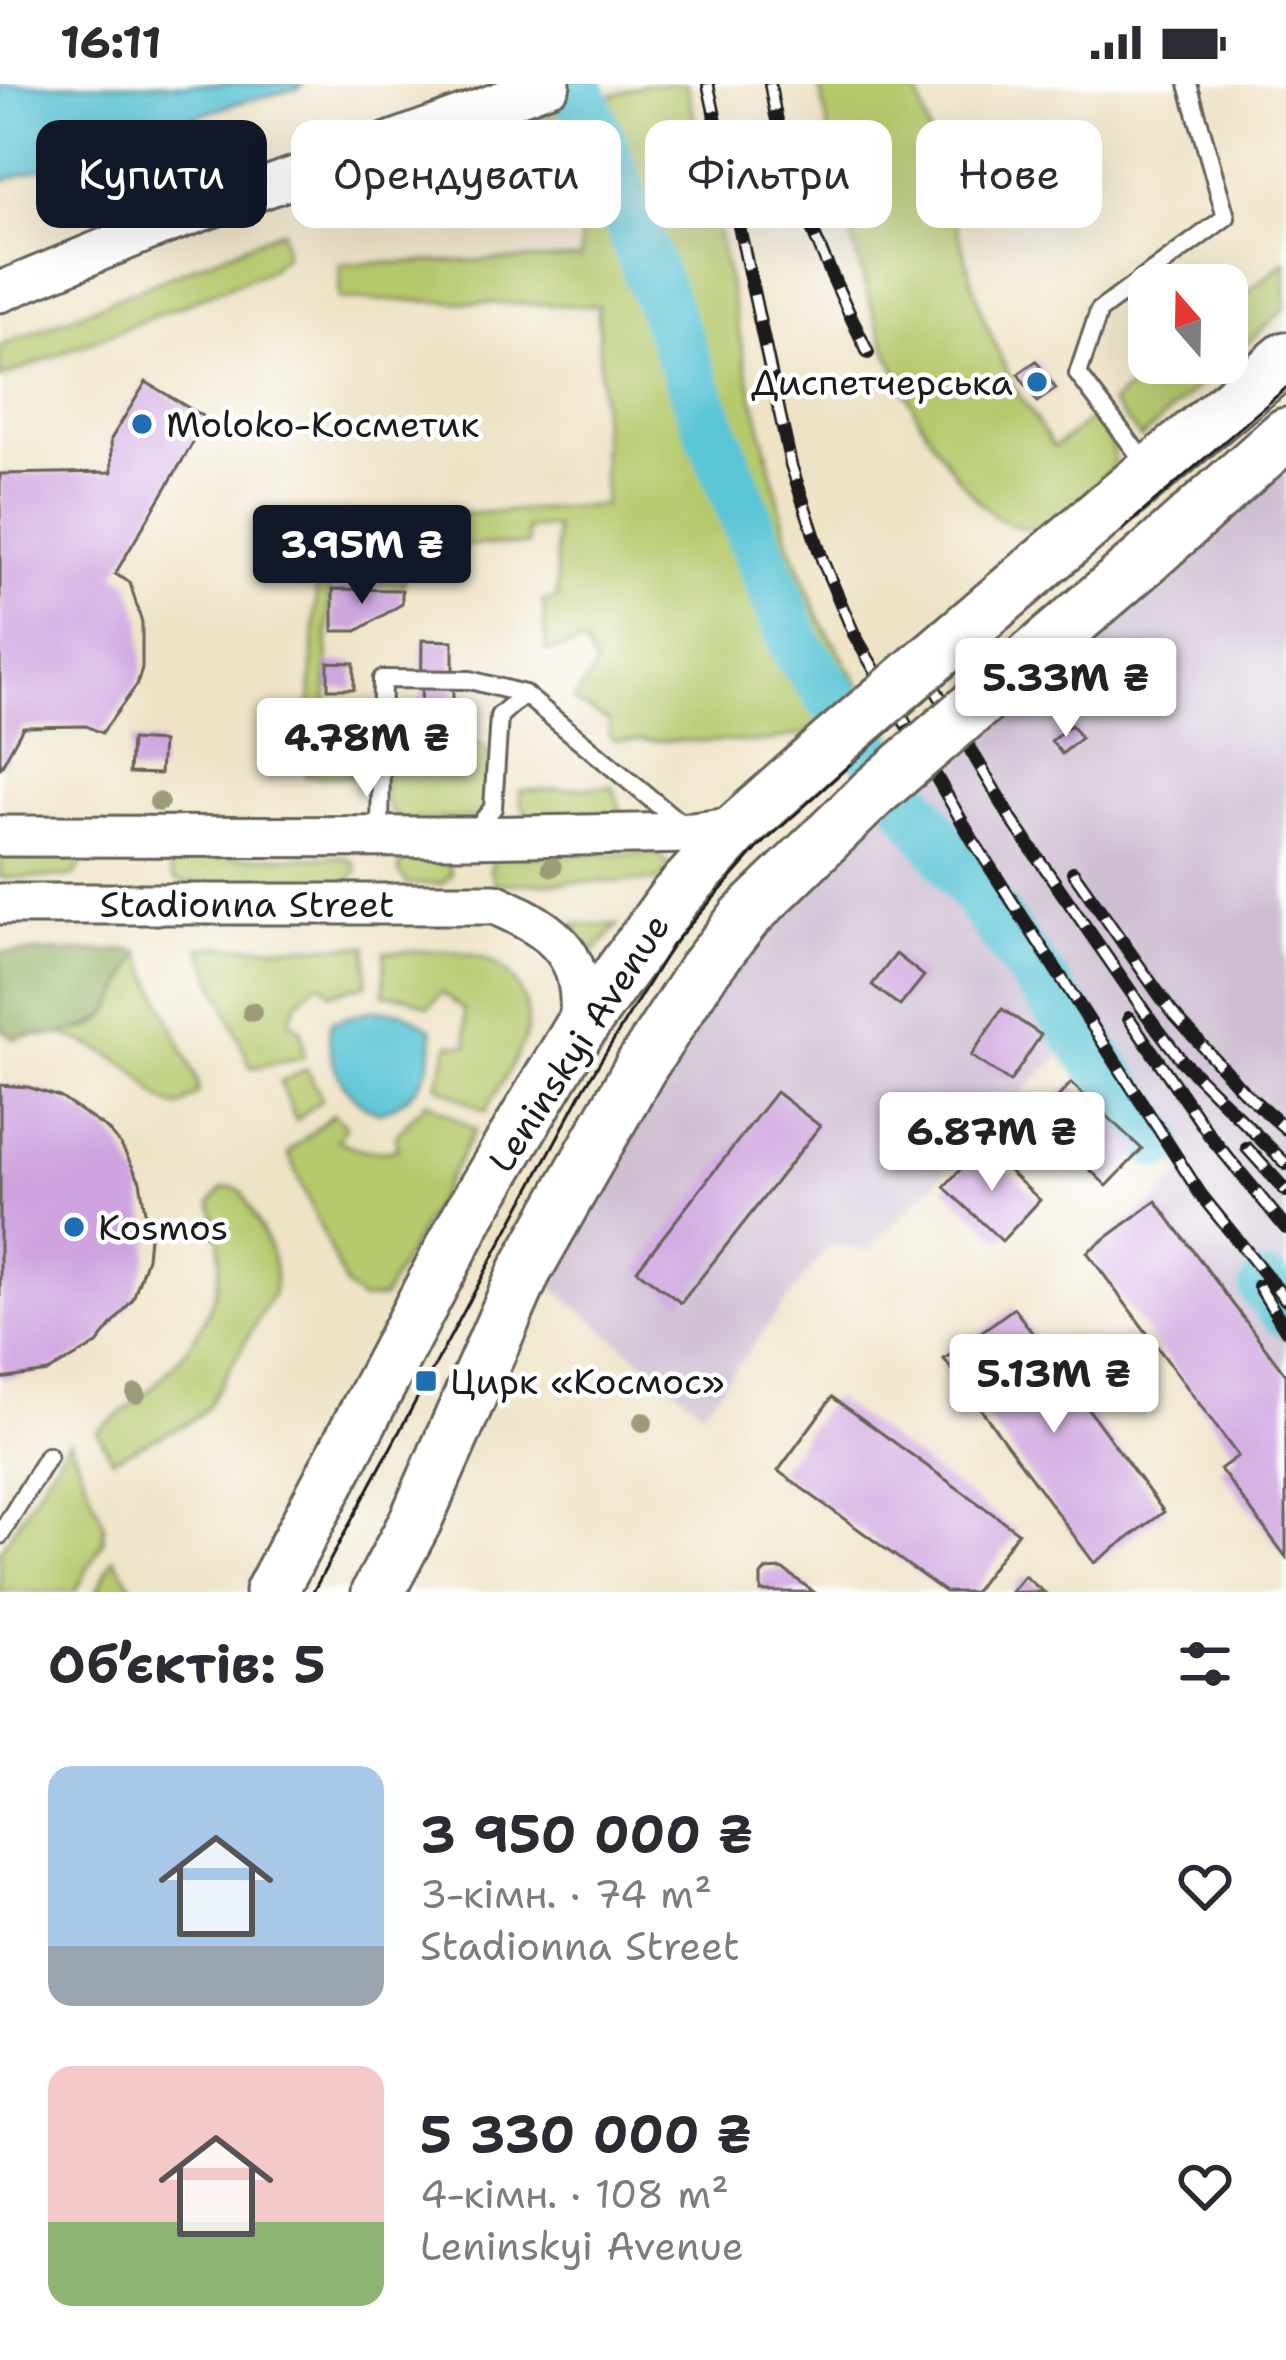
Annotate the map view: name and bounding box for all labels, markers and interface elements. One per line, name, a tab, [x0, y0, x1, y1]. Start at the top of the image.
text: 16:11	[60, 12, 162, 72]
chip: Купити	[36, 120, 267, 228]
chip: Орендувати	[291, 120, 621, 228]
chip: Фільтри	[645, 120, 892, 228]
chip: Нове	[916, 120, 1102, 228]
north arrow	[1128, 264, 1248, 384]
map controls	[1128, 264, 1248, 384]
place label: Диспетчерська	[751, 358, 1013, 407]
marker: Диспетчерська	[1024, 369, 1050, 395]
place label: Moloko-Косметик	[166, 400, 479, 449]
marker: Moloko-Косметик	[129, 411, 155, 437]
pin: 3.95M ₴	[251, 505, 473, 607]
text: 3.95M ₴	[280, 518, 444, 570]
pin: 5.33M ₴	[955, 638, 1177, 740]
text: 5.33M ₴	[982, 651, 1150, 703]
pin: 4.78M ₴	[256, 698, 478, 800]
text: 4.78M ₴	[284, 711, 450, 763]
street label: Stadionna Street	[99, 880, 395, 929]
street label: Leninskyi Avenue	[477, 904, 681, 1182]
pin: 6.87M ₴	[881, 1092, 1103, 1194]
text: 6.87M ₴	[907, 1105, 1077, 1157]
place label: Kosmos	[98, 1203, 228, 1252]
marker: Kosmos	[61, 1214, 87, 1240]
pin: 5.13M ₴	[943, 1334, 1165, 1436]
text: 5.13M ₴	[977, 1347, 1131, 1399]
place label: Цирк «Космос»	[450, 1357, 725, 1406]
marker: Цирк «Космос»	[413, 1368, 439, 1394]
text: Об’єктів: 5	[48, 1630, 326, 1698]
icon: filters	[1172, 1631, 1238, 1697]
text: 3 950 000 ₴	[420, 1800, 753, 1868]
icon: home	[144, 1814, 288, 1958]
icon: heart	[1172, 1853, 1238, 1919]
text: 3-кімн. · 74 m²	[420, 1868, 712, 1920]
text: Stadionna Street	[420, 1920, 740, 1972]
text: 5 330 000 ₴	[420, 2100, 752, 2168]
icon: home	[144, 2114, 288, 2258]
icon: heart	[1172, 2153, 1238, 2219]
text: 4-кімн. · 108 m²	[420, 2168, 729, 2220]
text: Leninskyi Avenue	[420, 2220, 744, 2272]

